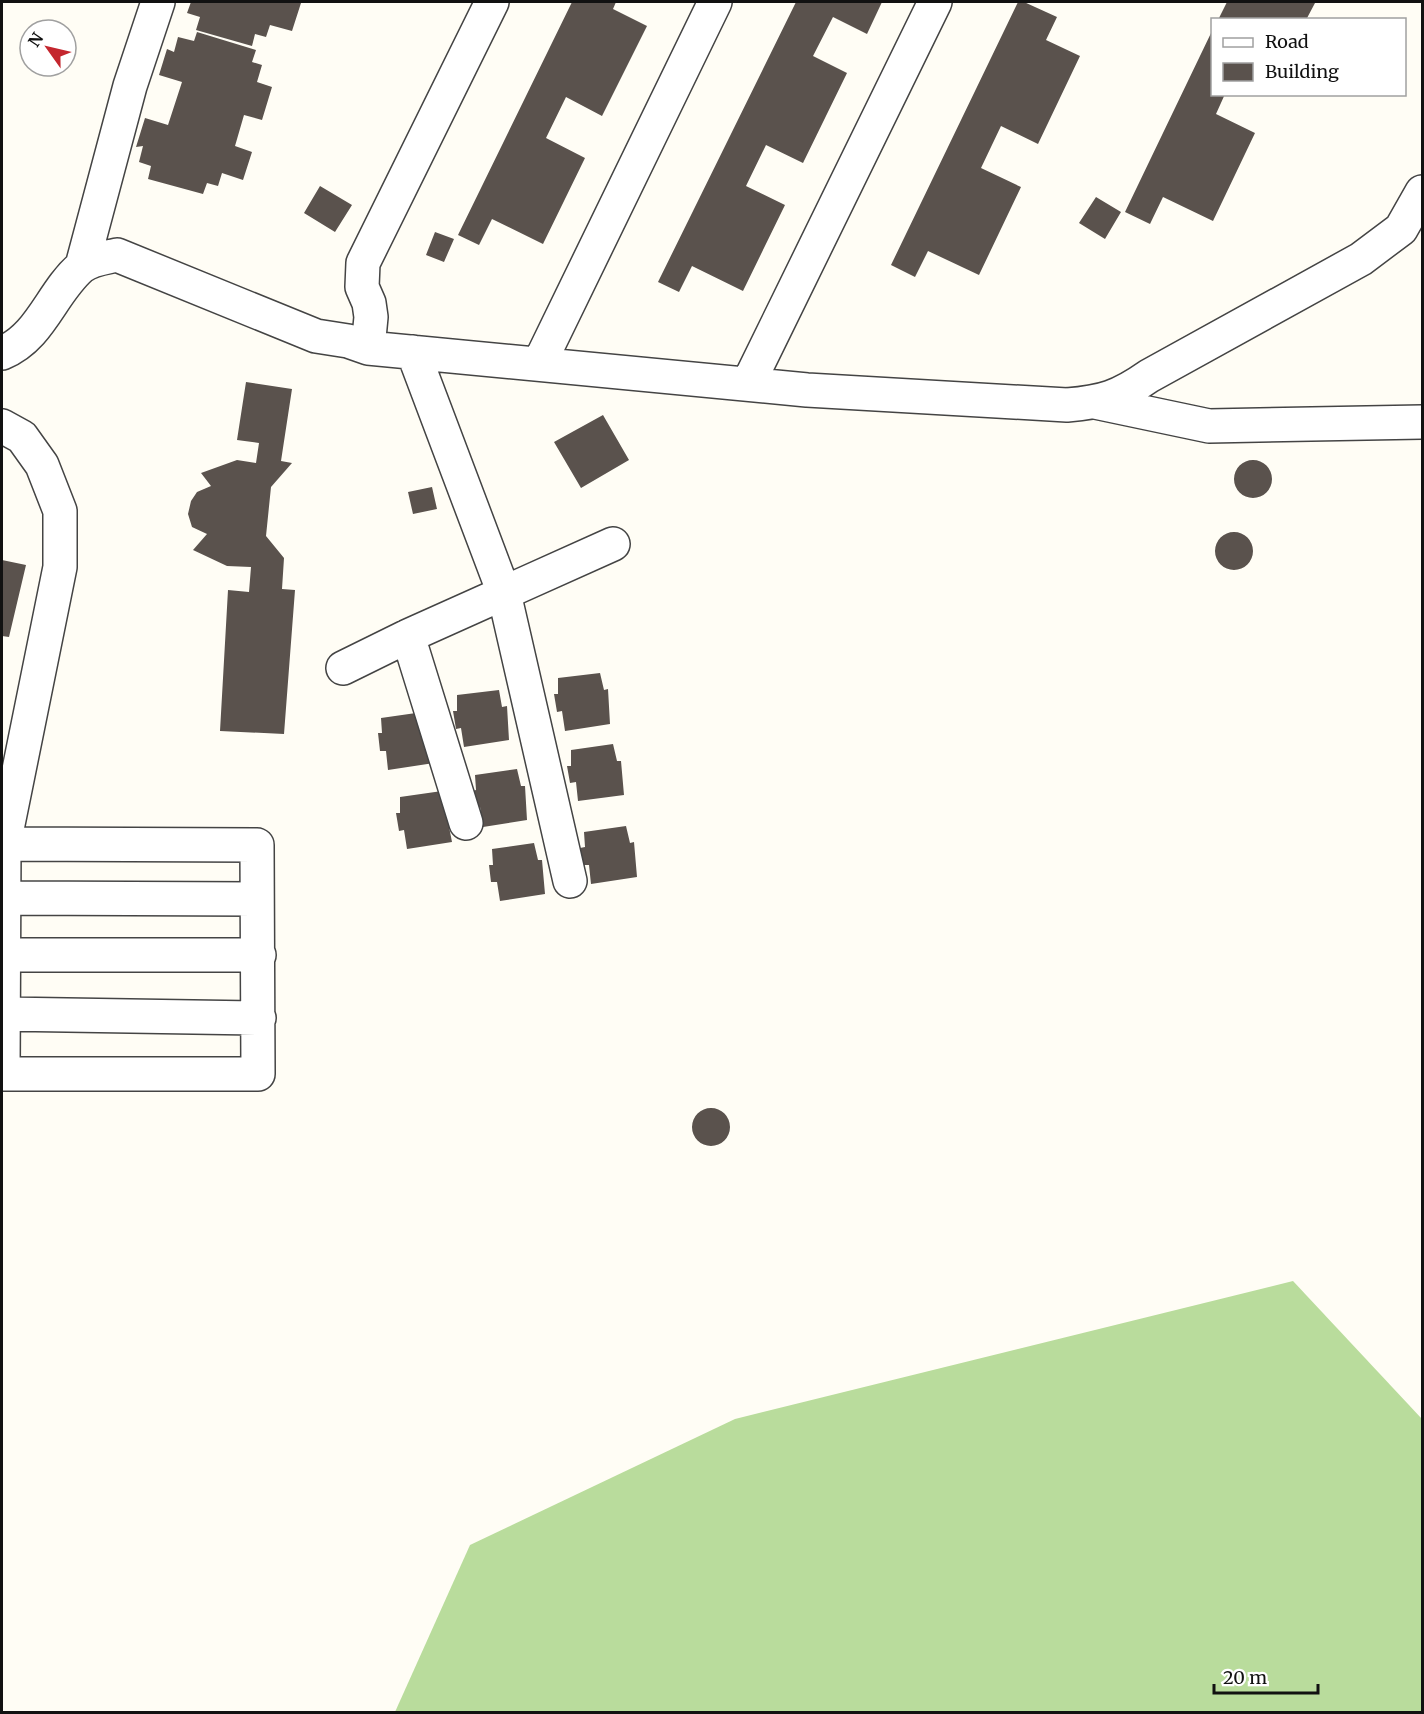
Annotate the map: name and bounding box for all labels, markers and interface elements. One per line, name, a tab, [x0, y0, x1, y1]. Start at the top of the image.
north arrow	[18, 18, 78, 78]
legend	[1211, 18, 1406, 96]
text: N	[24, 28, 48, 50]
text: Road	[1265, 30, 1309, 53]
text: Building	[1265, 60, 1339, 83]
scale bar	[1214, 1657, 1318, 1695]
text: 20 m	[1223, 1666, 1267, 1689]

